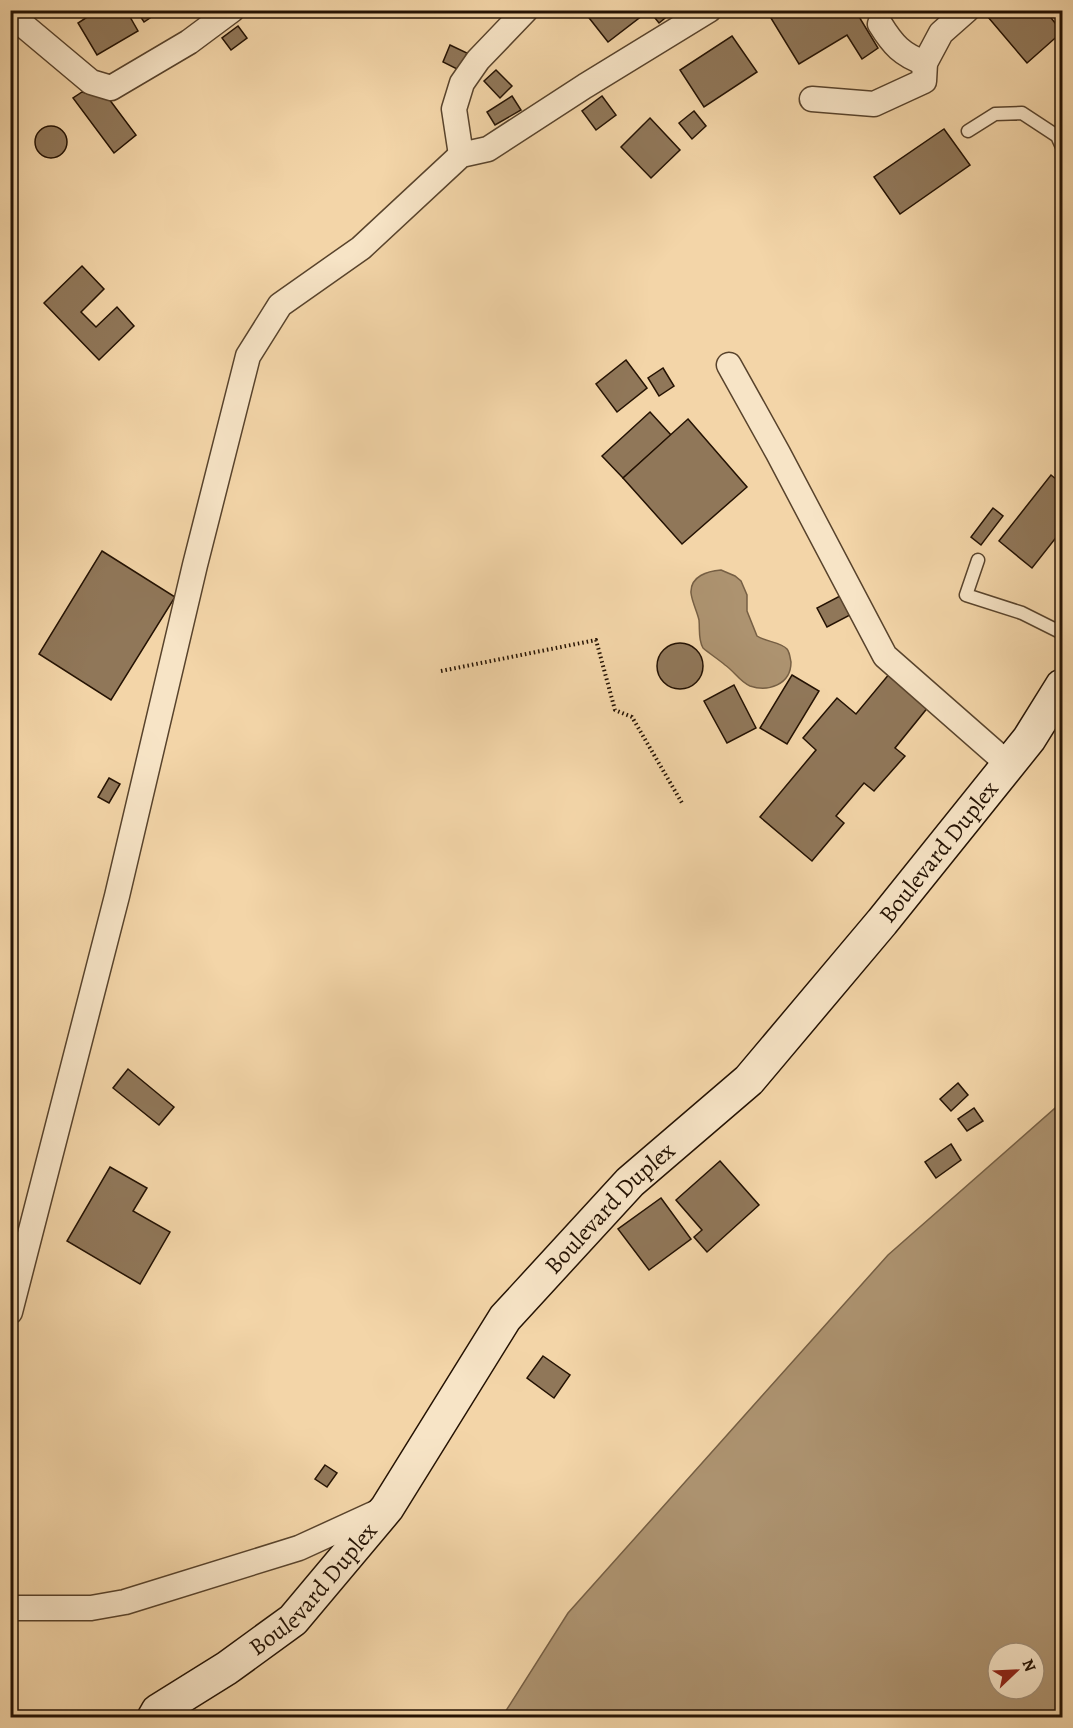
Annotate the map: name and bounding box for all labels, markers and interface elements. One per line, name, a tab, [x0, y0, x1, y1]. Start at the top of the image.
street label: Boulevard Duplex	[872, 773, 1006, 929]
street label: Boulevard Duplex	[537, 1134, 682, 1281]
street label: Boulevard Duplex	[242, 1515, 385, 1663]
north arrow	[986, 1641, 1046, 1701]
text: N	[1016, 1656, 1041, 1676]

